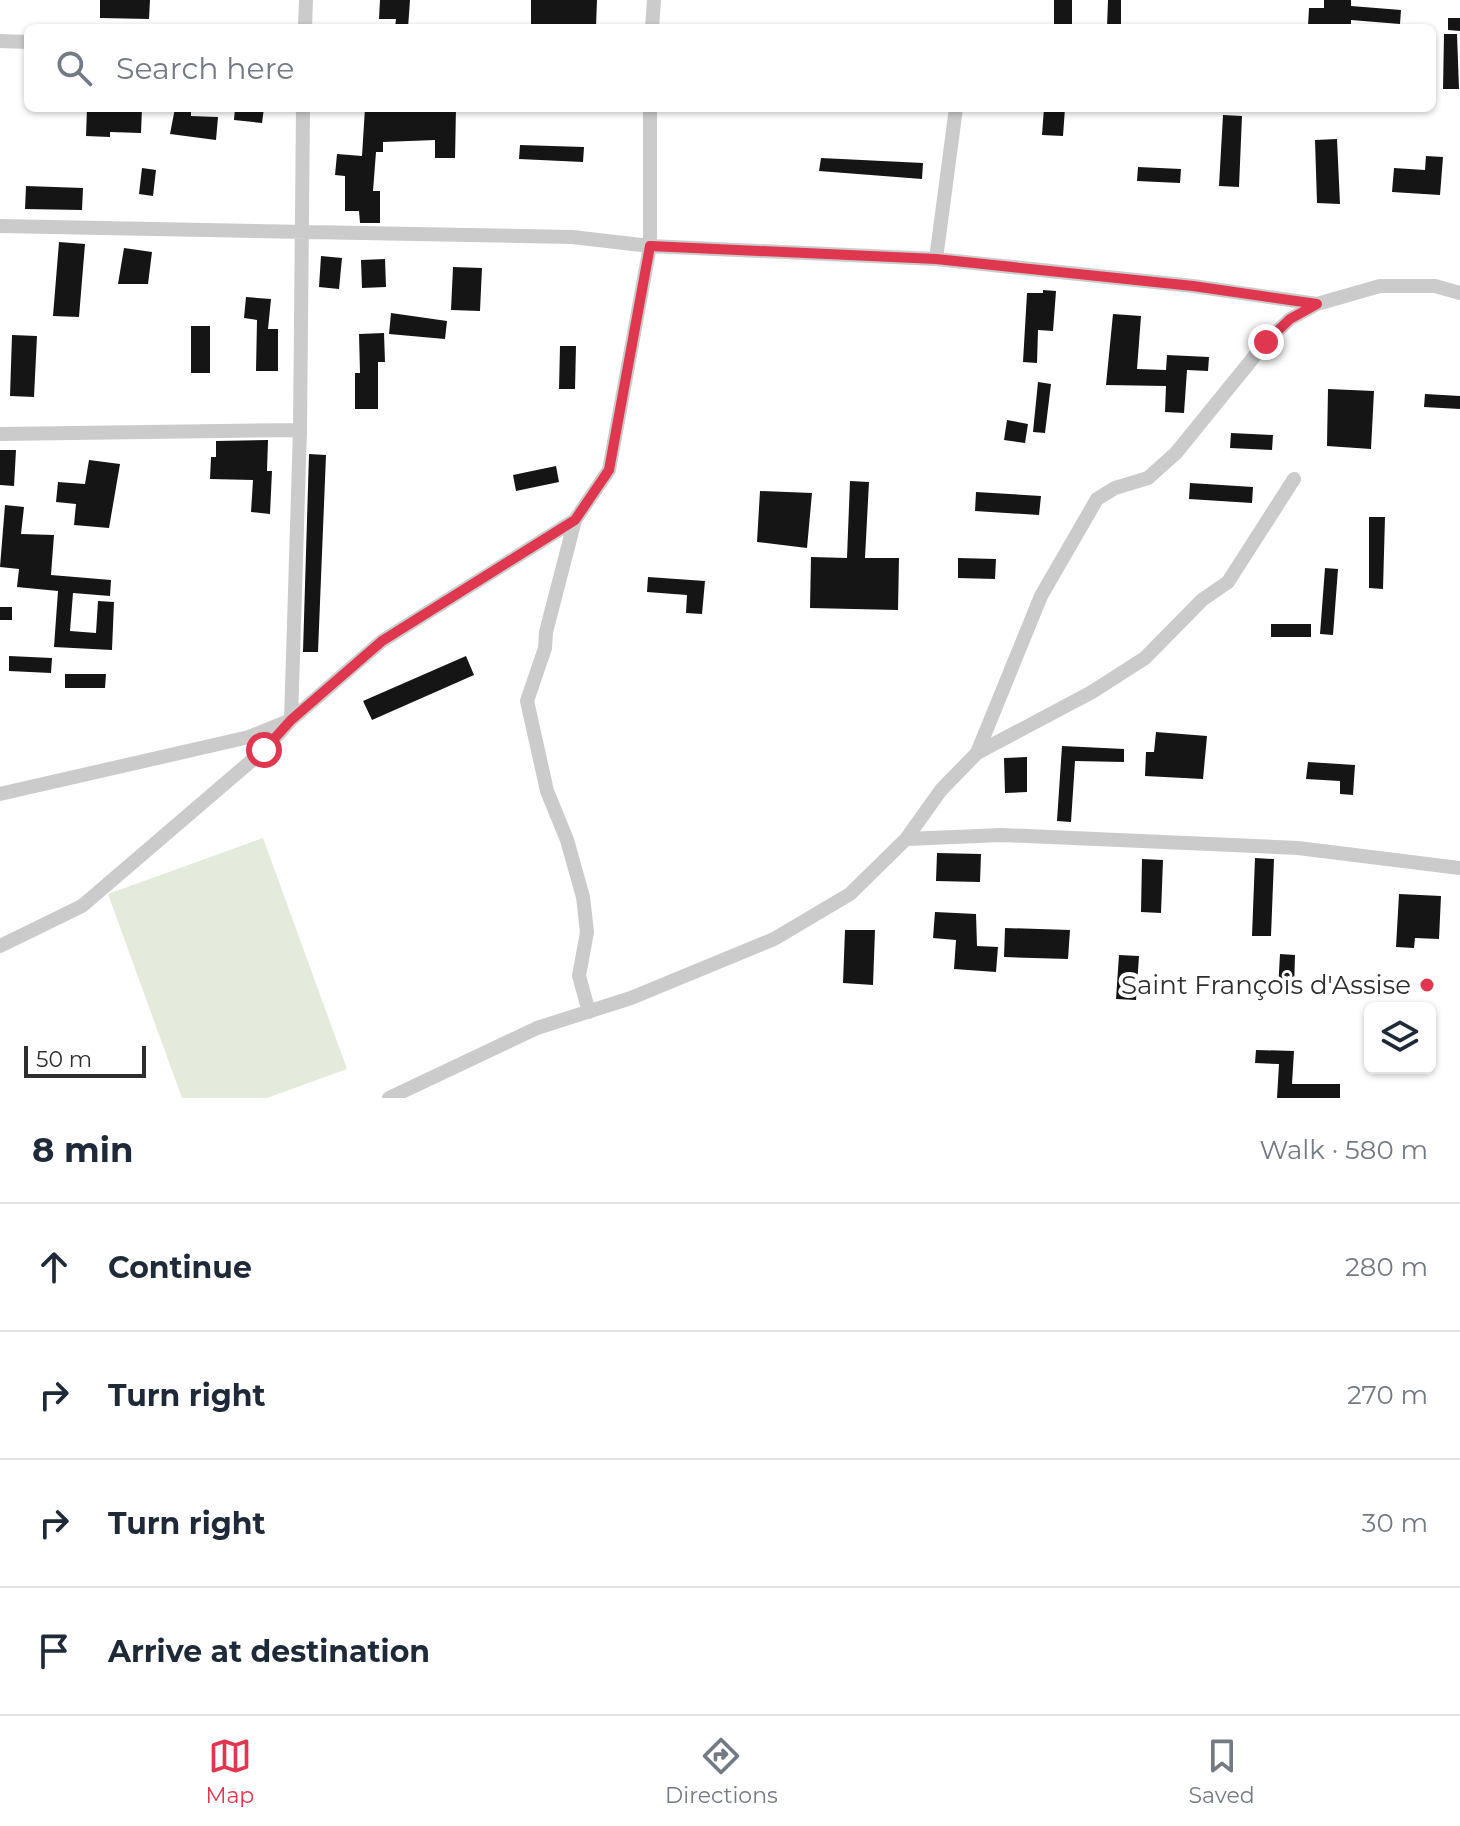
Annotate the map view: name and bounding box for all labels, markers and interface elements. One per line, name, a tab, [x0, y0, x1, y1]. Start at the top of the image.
search box	[24, 24, 1436, 112]
icon: search	[52, 46, 96, 90]
text: Search here	[116, 50, 294, 87]
route end	[1248, 324, 1284, 360]
route start	[246, 732, 282, 768]
place label: Saint François d'Assise	[1121, 969, 1411, 1001]
marker: Saint François d'Assise	[1418, 976, 1436, 994]
map controls	[1364, 1002, 1436, 1074]
button: layers	[1364, 1002, 1436, 1074]
scale bar	[24, 1042, 146, 1078]
text: 50 m	[36, 1046, 92, 1073]
text: 8 min	[32, 1129, 133, 1171]
text: Walk · 580 m	[1260, 1134, 1428, 1166]
icon: ahead	[32, 1245, 76, 1289]
text: Continue	[108, 1249, 252, 1286]
text: 280 m	[1345, 1251, 1428, 1283]
icon: right	[32, 1373, 76, 1417]
text: Turn right	[108, 1377, 265, 1414]
text: 270 m	[1347, 1379, 1428, 1411]
icon: right	[32, 1501, 76, 1545]
text: Turn right	[108, 1505, 265, 1542]
text: 30 m	[1362, 1507, 1428, 1539]
icon: arrive	[32, 1629, 76, 1673]
text: Arrive at destination	[108, 1633, 430, 1670]
tab: Map	[205, 1734, 254, 1809]
tab: Directions	[665, 1734, 778, 1809]
tab: Saved	[1189, 1734, 1255, 1809]

